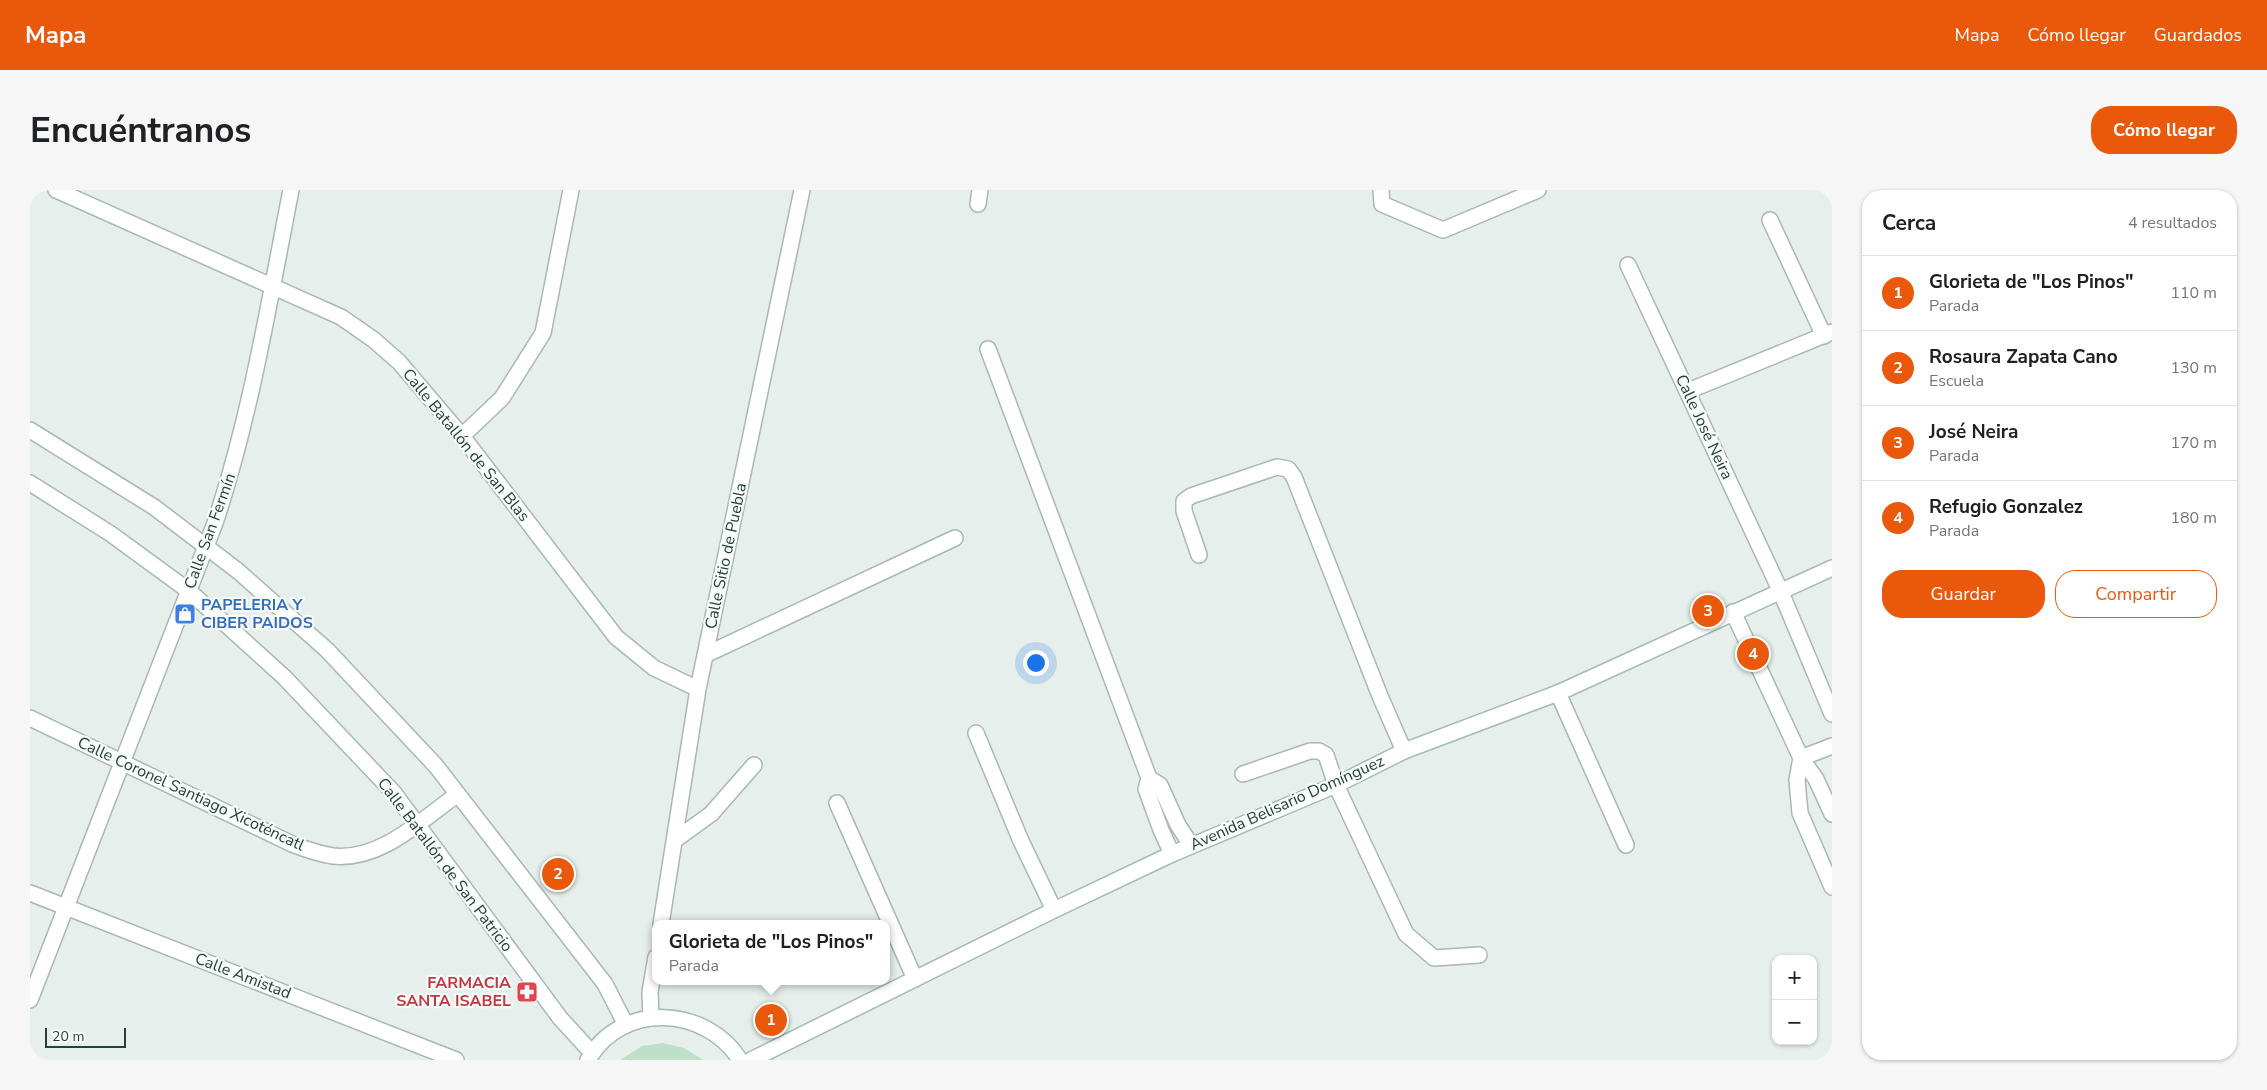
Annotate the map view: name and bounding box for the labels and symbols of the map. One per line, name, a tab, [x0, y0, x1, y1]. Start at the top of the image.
street label: Calle Batallón de San Blas	[397, 364, 535, 526]
street label: Calle José Neira	[1670, 371, 1738, 483]
street label: Calle San Fermín	[179, 470, 241, 592]
street label: Calle Sitio de Puebla	[700, 481, 752, 631]
pin: 3	[1692, 592, 1724, 630]
place label: PAPELERIA Y CIBER PAIDOS	[201, 594, 313, 634]
shop icon: PAPELERIA Y CIBER PAIDOS	[173, 602, 197, 626]
pin: 4	[1737, 635, 1769, 673]
your location	[1023, 650, 1049, 676]
street label: Calle Coronel Santiago Xicoténcatl	[74, 732, 308, 857]
street label: Avenida Belisario Domínguez	[1186, 750, 1388, 856]
street label: Calle Batallón de San Patricio	[372, 773, 518, 957]
pin: 2	[542, 855, 574, 893]
street label: Calle Amistad	[192, 948, 294, 1004]
place label: FARMACIA SANTA ISABEL	[396, 972, 511, 1012]
pharmacy icon: FARMACIA SANTA ISABEL	[515, 980, 539, 1004]
pin: 1	[755, 1001, 787, 1039]
scale bar	[45, 1025, 126, 1048]

